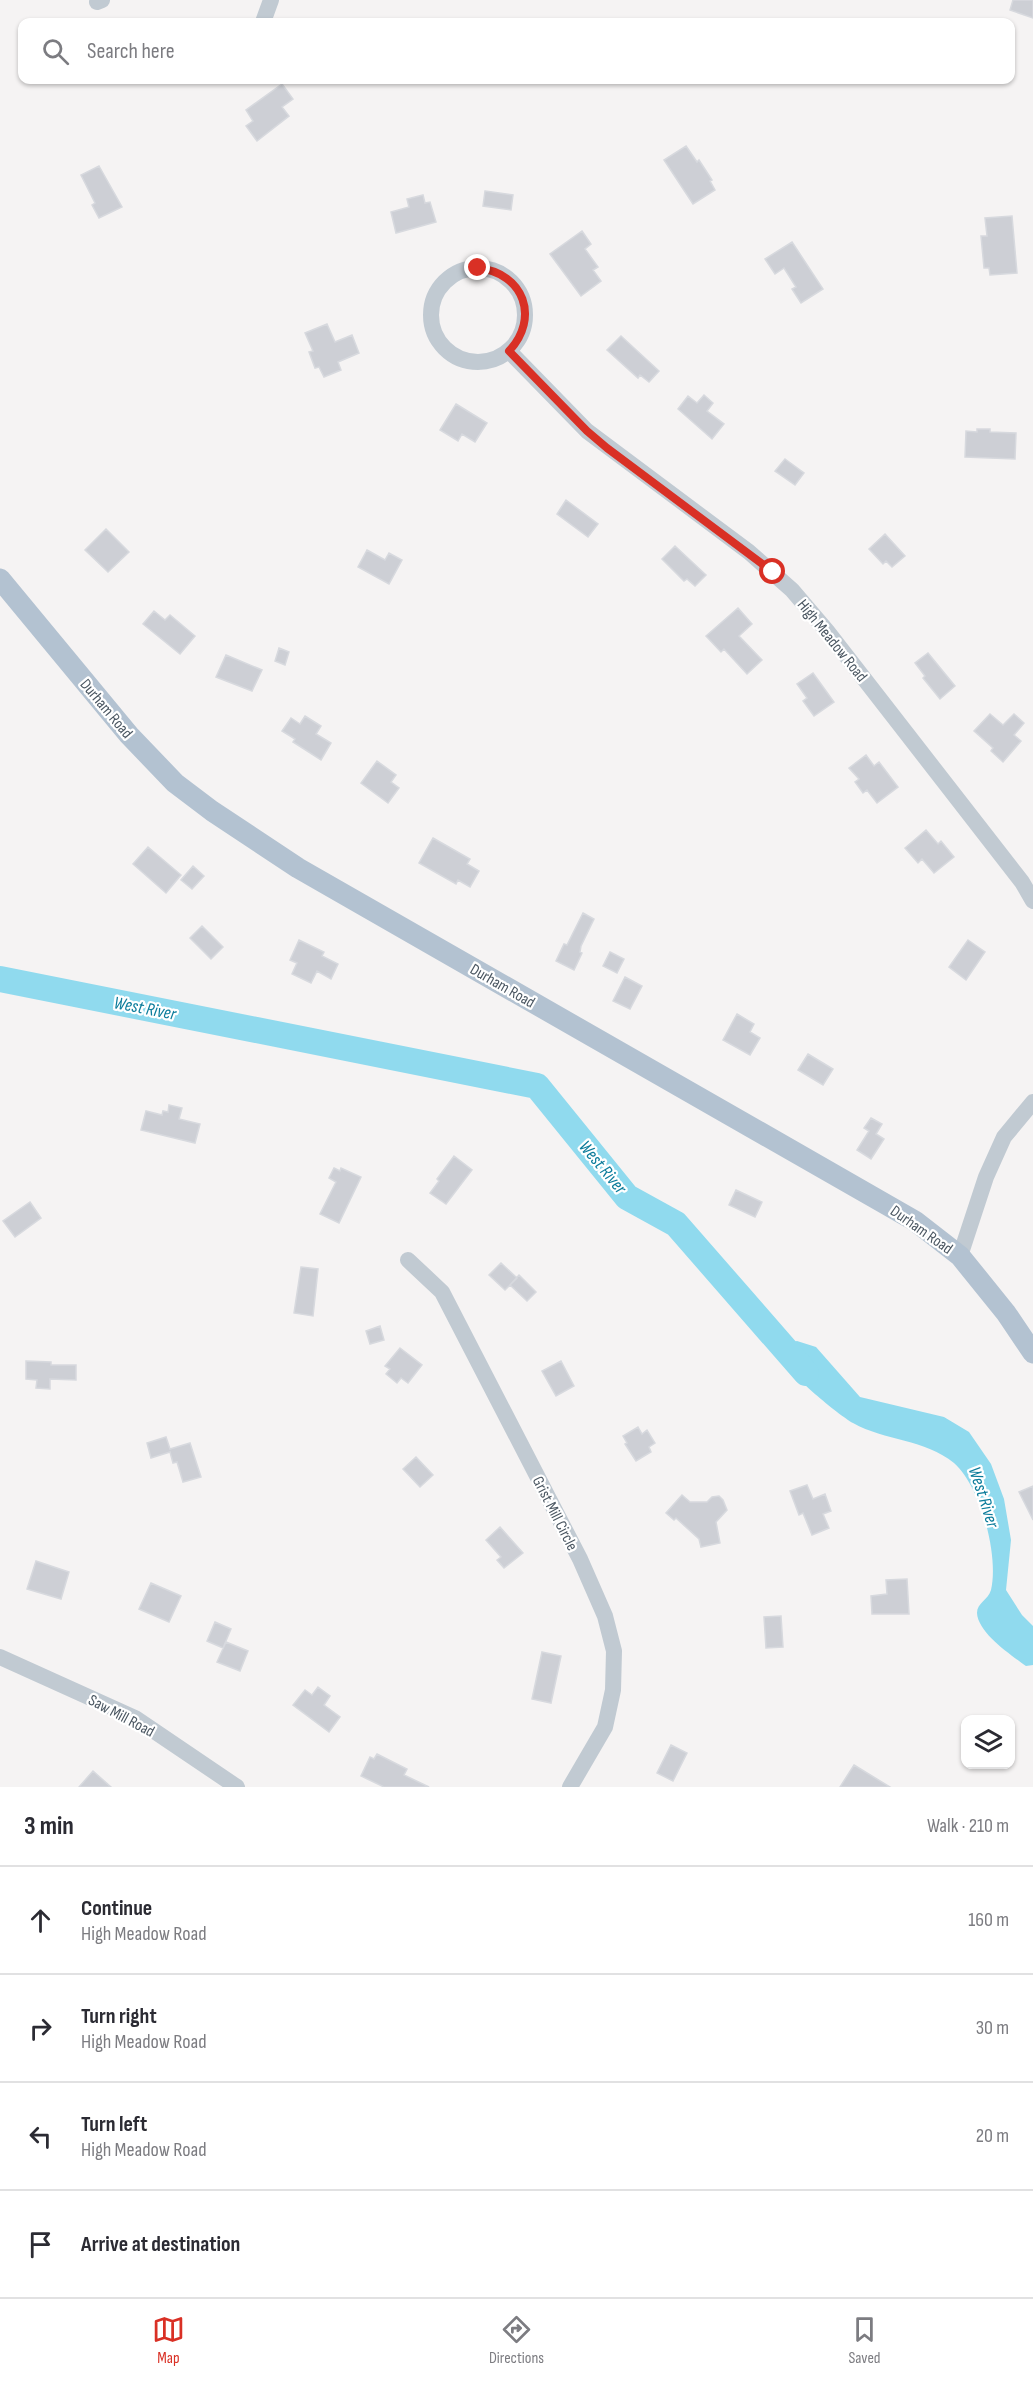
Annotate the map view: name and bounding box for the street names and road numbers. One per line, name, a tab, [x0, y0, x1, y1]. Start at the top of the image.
street label: High Meadow Road	[793, 596, 871, 686]
street label: Durham Road	[76, 675, 136, 743]
street label: Durham Road	[466, 960, 538, 1012]
street label: Durham Road	[886, 1202, 956, 1259]
street label: Grist Mill Circle	[528, 1473, 581, 1554]
street label: Saw Mill Road	[85, 1691, 158, 1742]

